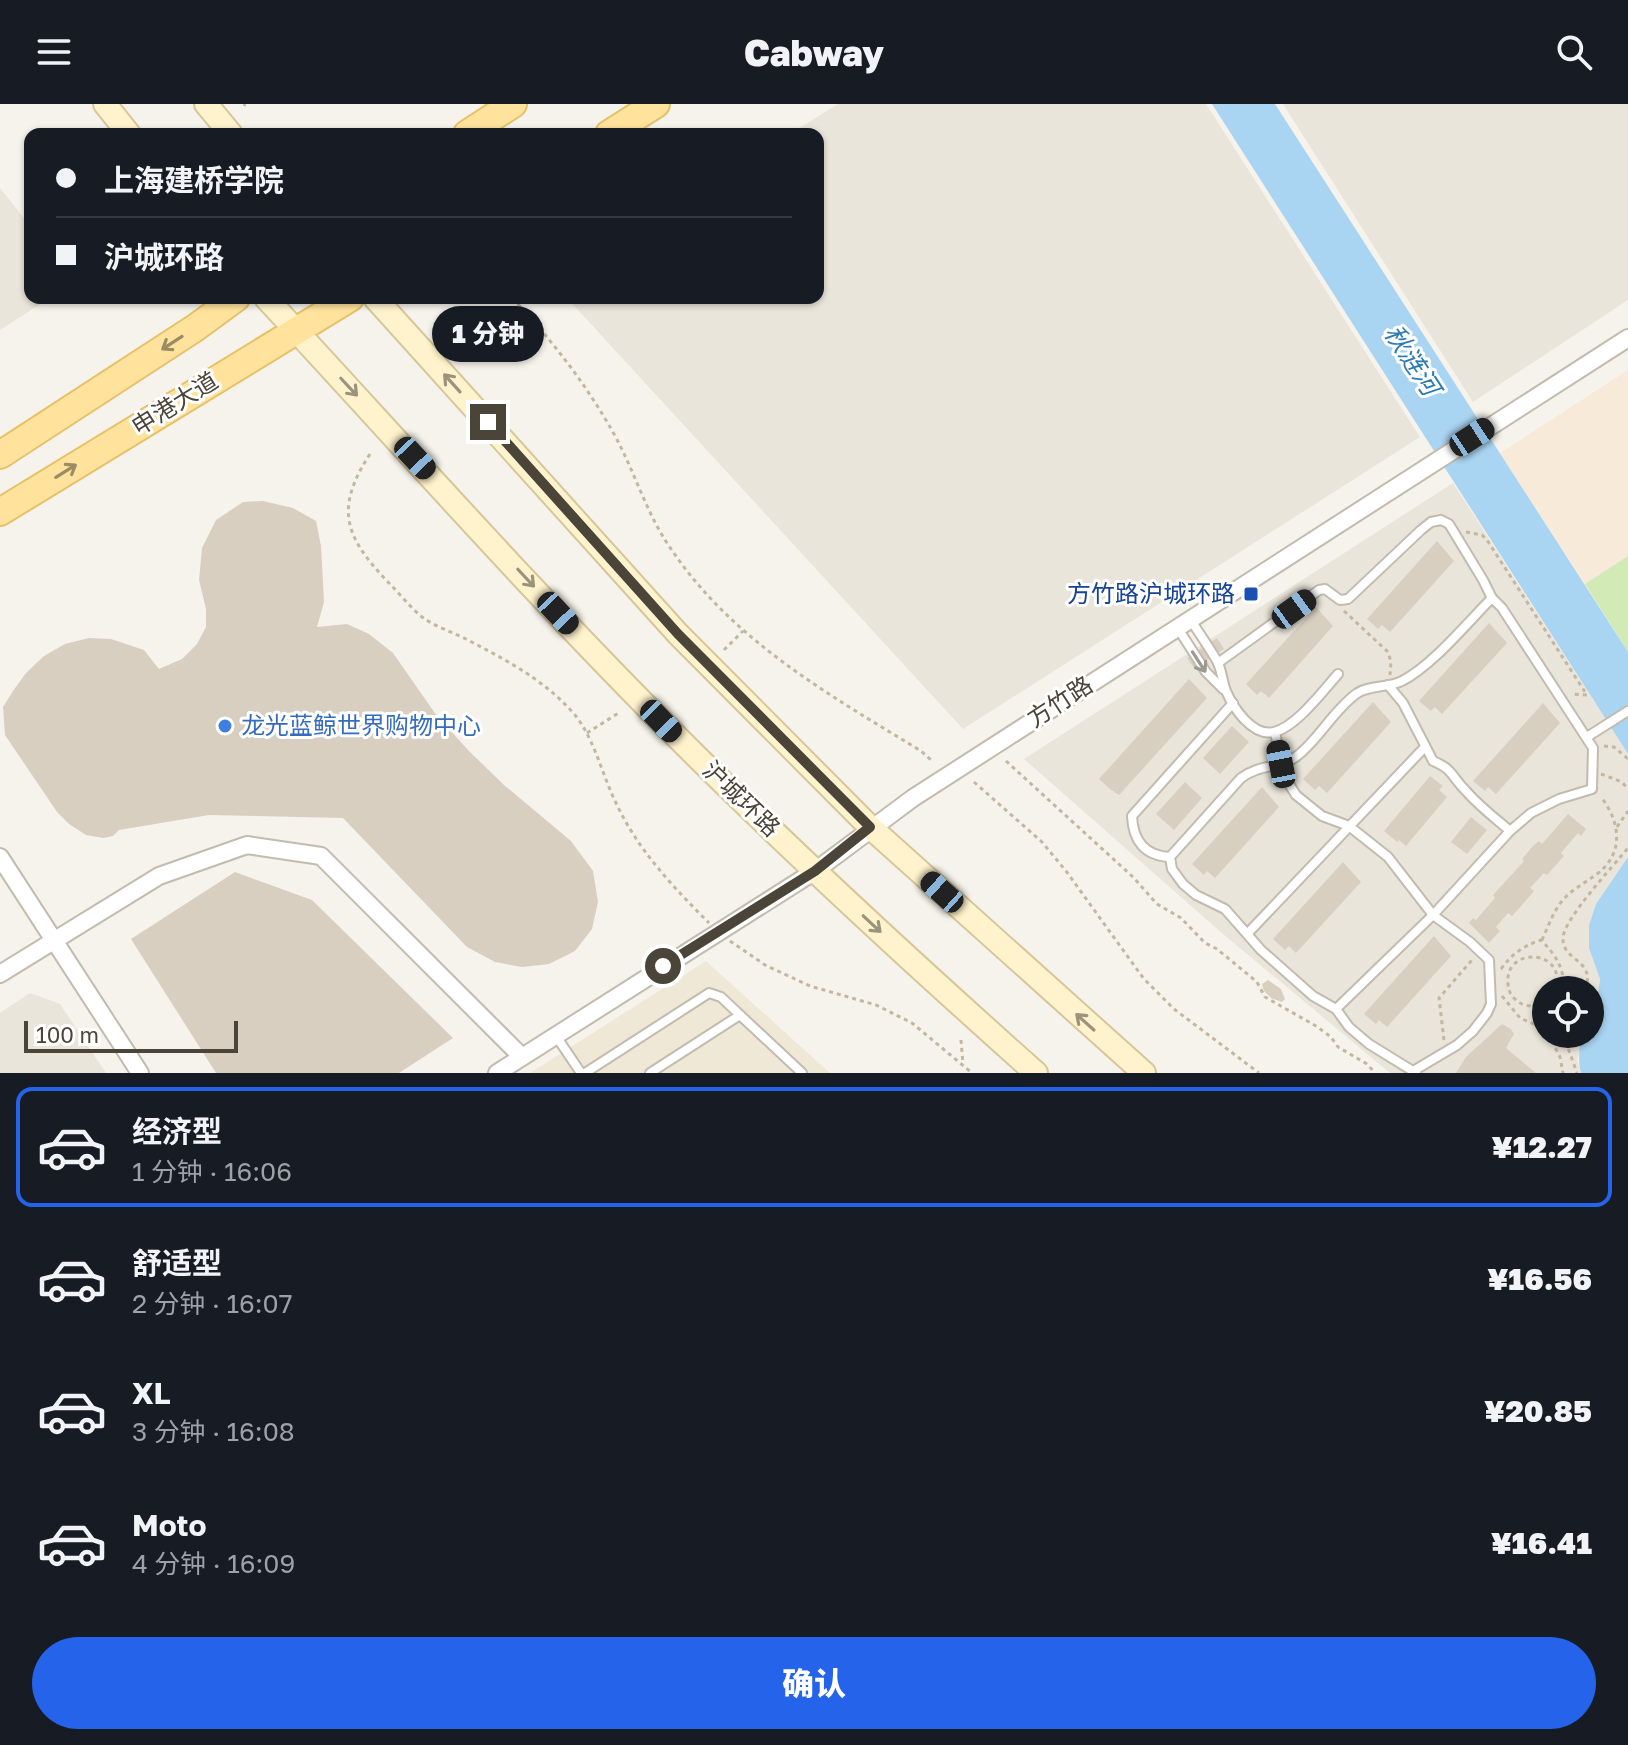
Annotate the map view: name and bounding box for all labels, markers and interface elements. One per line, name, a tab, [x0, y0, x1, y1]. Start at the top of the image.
icon: menu	[32, 30, 76, 74]
icon: search	[1552, 30, 1596, 74]
text: Cabway	[744, 31, 884, 74]
text: 上海建桥学院	[104, 162, 284, 198]
text: 沪城环路	[104, 239, 224, 275]
callout: 1 分钟	[432, 306, 544, 362]
text: 1 分钟	[452, 318, 524, 349]
water label: 秋涟河	[1378, 319, 1449, 405]
one-way arrow	[161, 336, 184, 352]
street label: 申港大道	[126, 365, 223, 440]
one-way arrow	[443, 373, 462, 393]
one-way arrow	[340, 377, 359, 397]
route end	[470, 404, 506, 440]
car	[1445, 414, 1499, 460]
car	[390, 432, 440, 484]
one-way arrow	[54, 462, 77, 478]
one-way arrow	[516, 568, 534, 588]
place label: 方竹路沪城环路	[1067, 578, 1235, 607]
marker: 方竹路沪城环路	[1242, 585, 1260, 603]
car	[1268, 585, 1320, 633]
car	[533, 587, 583, 639]
one-way arrow	[1192, 650, 1208, 673]
street label: 方竹路	[1021, 669, 1097, 733]
car	[636, 695, 686, 747]
place label: 龙光蓝鲸世界购物中心	[241, 710, 481, 739]
marker: 龙光蓝鲸世界购物中心	[216, 717, 234, 735]
car	[1265, 738, 1297, 790]
street label: 沪城环路	[697, 754, 787, 842]
car	[916, 867, 968, 917]
one-way arrow	[862, 915, 882, 934]
route start	[645, 948, 681, 984]
map controls	[1532, 976, 1604, 1048]
button: locate	[1532, 976, 1604, 1048]
one-way arrow	[1076, 1013, 1096, 1031]
scale bar	[24, 1017, 238, 1053]
text: 100 m	[36, 1021, 99, 1048]
icon: car	[36, 1111, 108, 1183]
text: 经济型	[132, 1113, 222, 1149]
text: ¥12.27	[1492, 1129, 1592, 1165]
text: 1 分钟 · 16:06	[132, 1156, 292, 1187]
icon: car	[36, 1243, 108, 1315]
text: 舒适型	[132, 1245, 222, 1281]
text: ¥16.56	[1487, 1261, 1592, 1297]
text: 2 分钟 · 16:07	[132, 1288, 292, 1319]
icon: car	[36, 1375, 108, 1447]
text: XL	[132, 1375, 171, 1411]
text: ¥20.85	[1484, 1393, 1592, 1429]
text: 3 分钟 · 16:08	[132, 1416, 295, 1447]
icon: car	[36, 1507, 108, 1579]
text: Moto	[132, 1507, 207, 1543]
text: ¥16.41	[1491, 1525, 1592, 1561]
text: 4 分钟 · 16:09	[132, 1548, 295, 1579]
button: 确认	[32, 1637, 1596, 1729]

